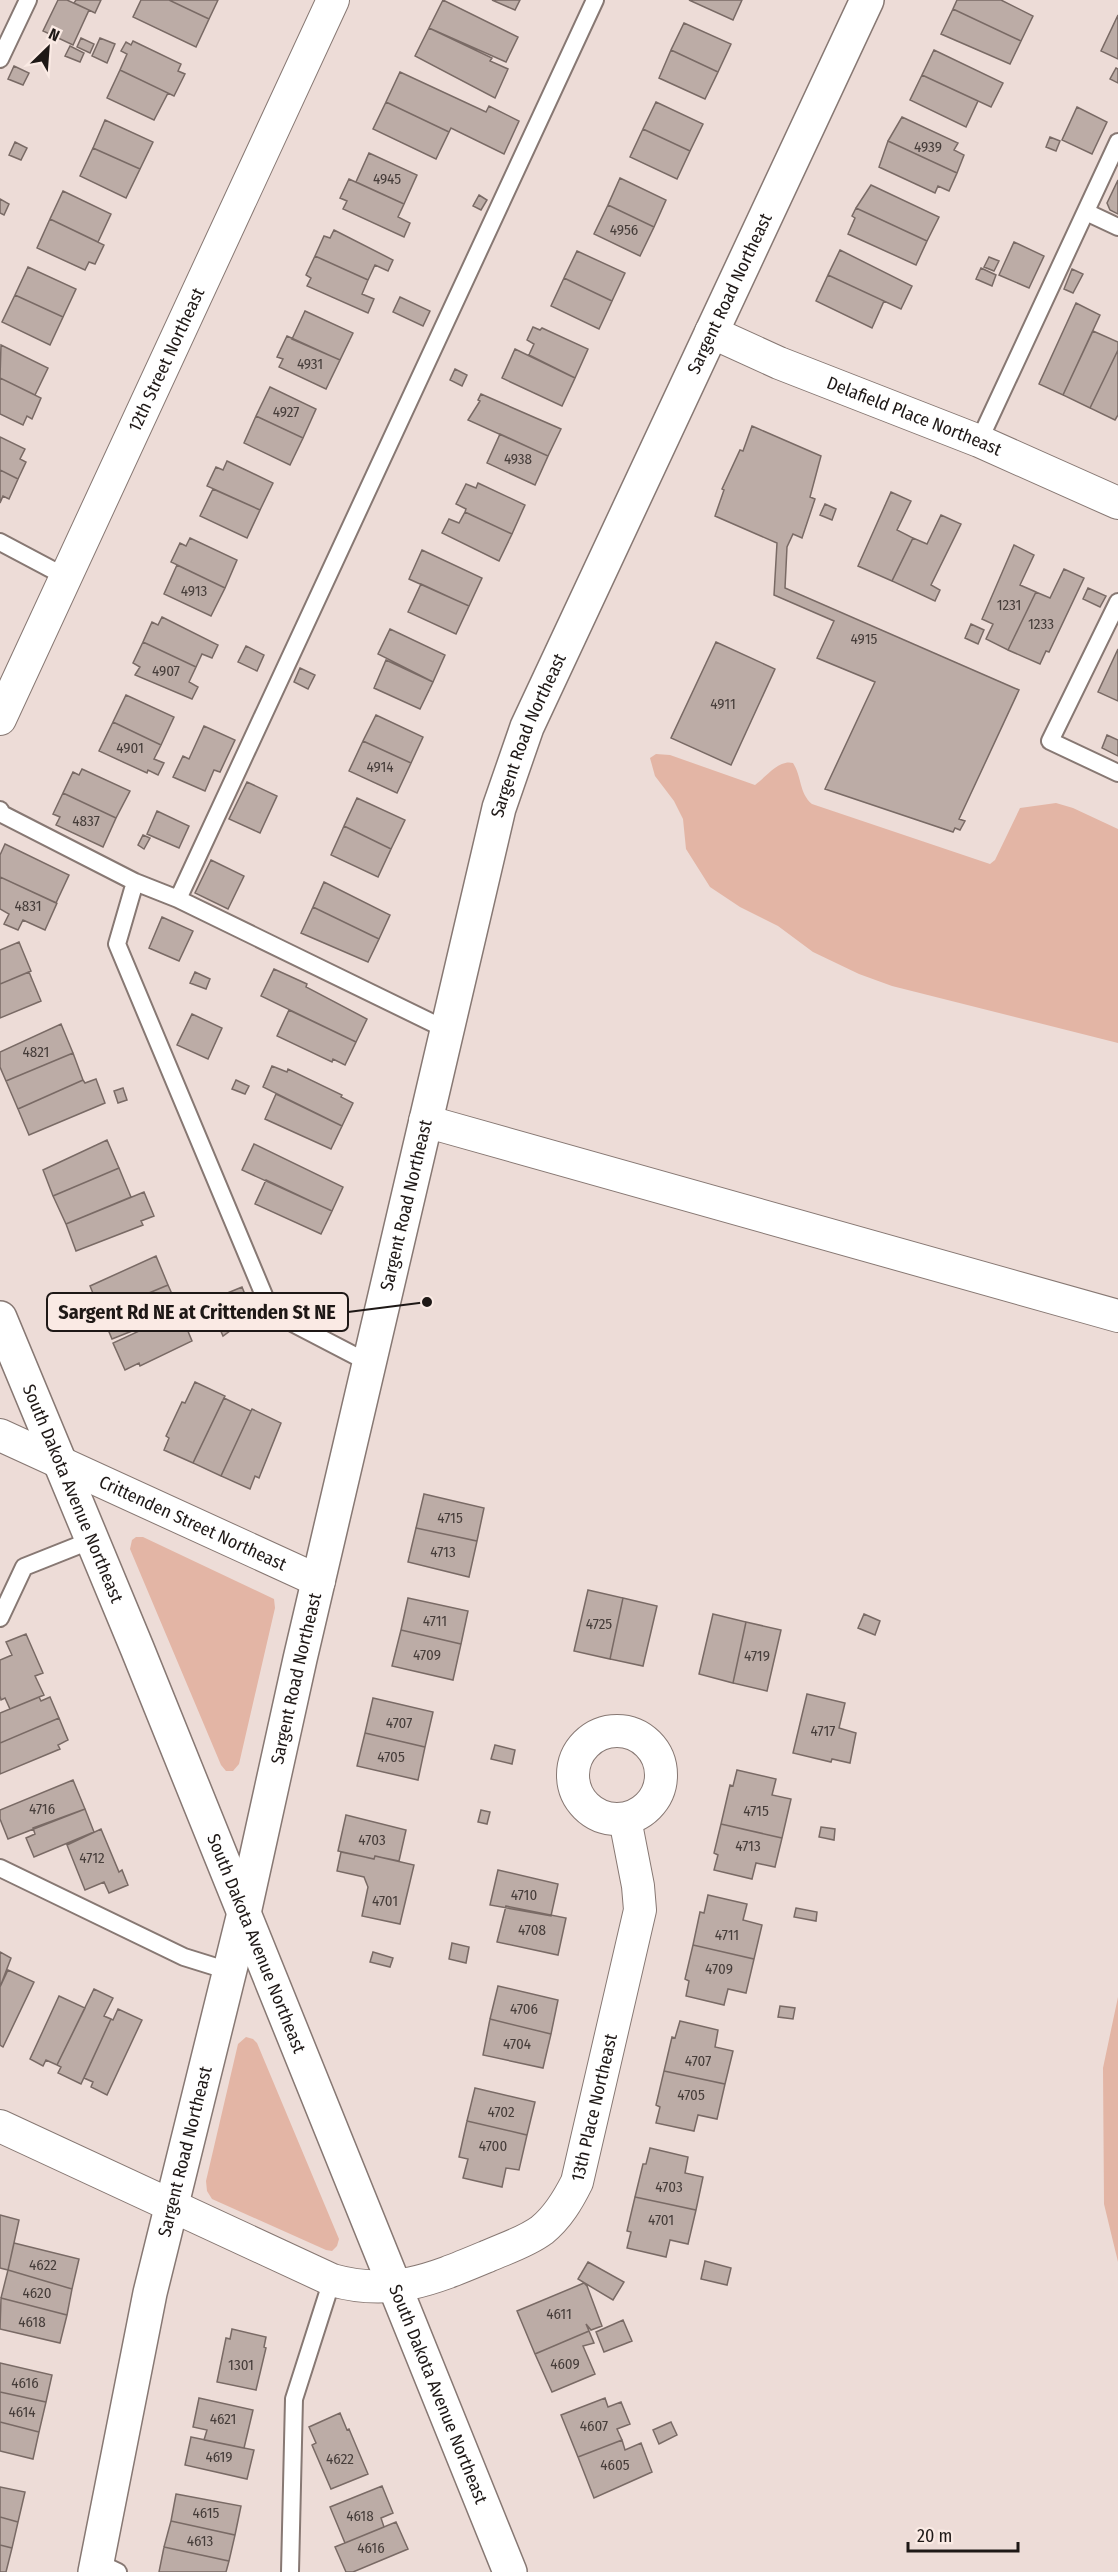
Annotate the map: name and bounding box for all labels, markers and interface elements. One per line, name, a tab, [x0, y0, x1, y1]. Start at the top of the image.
north arrow	[18, 18, 78, 78]
text: N	[46, 24, 62, 45]
house number: 4939	[914, 138, 942, 156]
house number: 4945	[373, 170, 401, 188]
street label: Sargent Road Northeast	[683, 210, 777, 378]
house number: 4956	[610, 221, 638, 239]
street label: 12th Street Northeast	[124, 284, 209, 435]
house number: 4931	[297, 355, 323, 373]
street label: Delafield Place Northeast	[824, 372, 1005, 461]
house number: 4927	[273, 403, 299, 421]
house number: 4938	[504, 450, 532, 468]
house number: 4913	[181, 582, 208, 600]
house number: 1231	[997, 596, 1021, 614]
house number: 1233	[1028, 615, 1054, 633]
house number: 4915	[851, 630, 877, 648]
street label: Sargent Road Northeast	[486, 650, 571, 820]
house number: 4907	[152, 662, 180, 680]
house number: 4911	[710, 695, 736, 713]
house number: 4901	[116, 739, 144, 757]
house number: 4914	[366, 758, 394, 776]
house number: 4837	[72, 812, 100, 830]
house number: 4831	[14, 897, 42, 915]
house number: 4821	[23, 1043, 49, 1061]
street label: Sargent Road Northeast	[375, 1117, 437, 1293]
callout: Sargent Rd NE at Crittenden St NE	[47, 1293, 348, 1331]
text: Sargent Rd NE at Crittenden St NE	[58, 1300, 336, 1324]
street label: South Dakota Avenue Northeast	[18, 1381, 128, 1606]
street label: Crittenden Street Northeast	[96, 1471, 290, 1576]
house number: 4715	[437, 1509, 463, 1527]
house number: 4713	[430, 1543, 456, 1561]
street label: Sargent Road Northeast	[266, 1590, 326, 1766]
house number: 4711	[423, 1612, 447, 1630]
house number: 4725	[586, 1615, 612, 1633]
house number: 4709	[413, 1646, 441, 1664]
house number: 4719	[744, 1647, 770, 1665]
house number: 4707	[386, 1714, 412, 1732]
house number: 4717	[811, 1722, 835, 1740]
house number: 4705	[377, 1748, 405, 1766]
house number: 4716	[29, 1800, 55, 1818]
house number: 4715	[743, 1802, 769, 1820]
street label: South Dakota Avenue Northeast	[202, 1831, 310, 2057]
house number: 4703	[358, 1831, 386, 1849]
house number: 4713	[735, 1837, 761, 1855]
house number: 4712	[79, 1849, 105, 1867]
house number: 4710	[511, 1886, 537, 1904]
house number: 4701	[372, 1892, 398, 1910]
house number: 4708	[518, 1921, 546, 1939]
house number: 4711	[715, 1926, 739, 1944]
house number: 4709	[705, 1960, 733, 1978]
house number: 4706	[510, 2000, 538, 2018]
street label: 13th Place Northeast	[566, 2031, 622, 2184]
house number: 4704	[503, 2035, 531, 2053]
house number: 4707	[685, 2052, 711, 2070]
street label: Sargent Road Northeast	[153, 2064, 217, 2239]
house number: 4705	[677, 2086, 705, 2104]
house number: 4702	[487, 2103, 515, 2121]
house number: 4700	[479, 2137, 507, 2155]
house number: 4703	[655, 2178, 683, 2196]
house number: 4701	[648, 2211, 674, 2229]
house number: 4622	[29, 2256, 57, 2274]
street label: South Dakota Avenue Northeast	[384, 2281, 492, 2507]
house number: 4620	[23, 2284, 52, 2302]
house number: 4611	[546, 2305, 572, 2323]
house number: 4618	[18, 2313, 46, 2331]
house number: 4609	[550, 2355, 580, 2373]
house number: 1301	[228, 2356, 254, 2374]
house number: 4616	[11, 2374, 39, 2392]
house number: 4614	[8, 2403, 36, 2421]
house number: 4621	[210, 2410, 236, 2428]
house number: 4607	[580, 2417, 608, 2435]
house number: 4619	[205, 2448, 233, 2466]
house number: 4622	[326, 2450, 354, 2468]
house number: 4605	[600, 2456, 630, 2474]
house number: 4615	[193, 2504, 219, 2522]
house number: 4618	[346, 2507, 374, 2525]
scale bar	[908, 2515, 1018, 2553]
text: 20 m	[917, 2525, 952, 2547]
house number: 4613	[187, 2532, 214, 2550]
house number: 4616	[357, 2539, 385, 2557]

